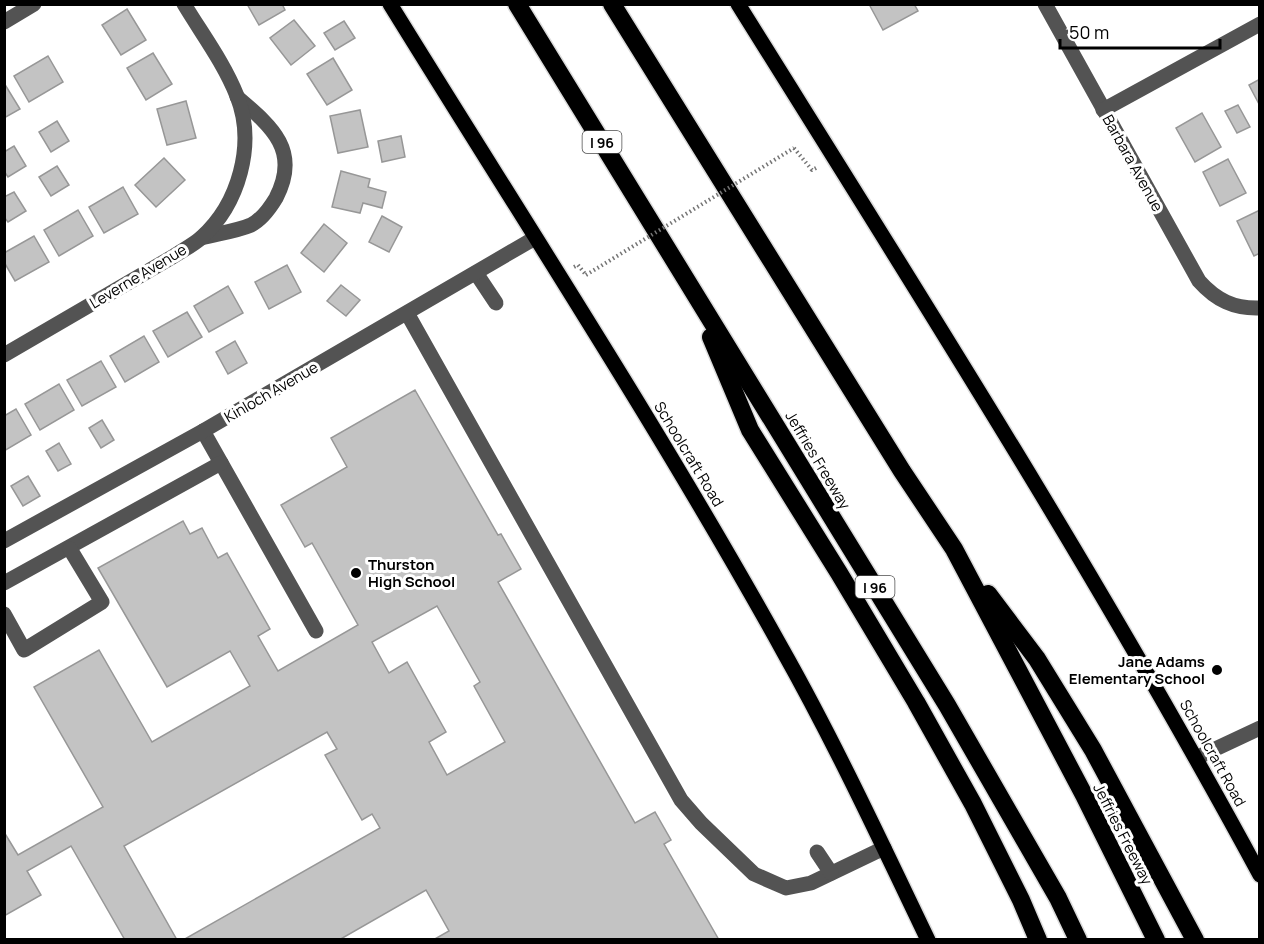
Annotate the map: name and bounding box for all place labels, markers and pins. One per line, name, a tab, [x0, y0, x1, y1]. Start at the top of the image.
place label: Thurston High School	[368, 554, 455, 592]
marker: Thurston High School	[349, 566, 363, 580]
place label: Jane Adams Elementary School	[1069, 651, 1205, 689]
marker: Jane Adams Elementary School	[1210, 663, 1224, 677]

